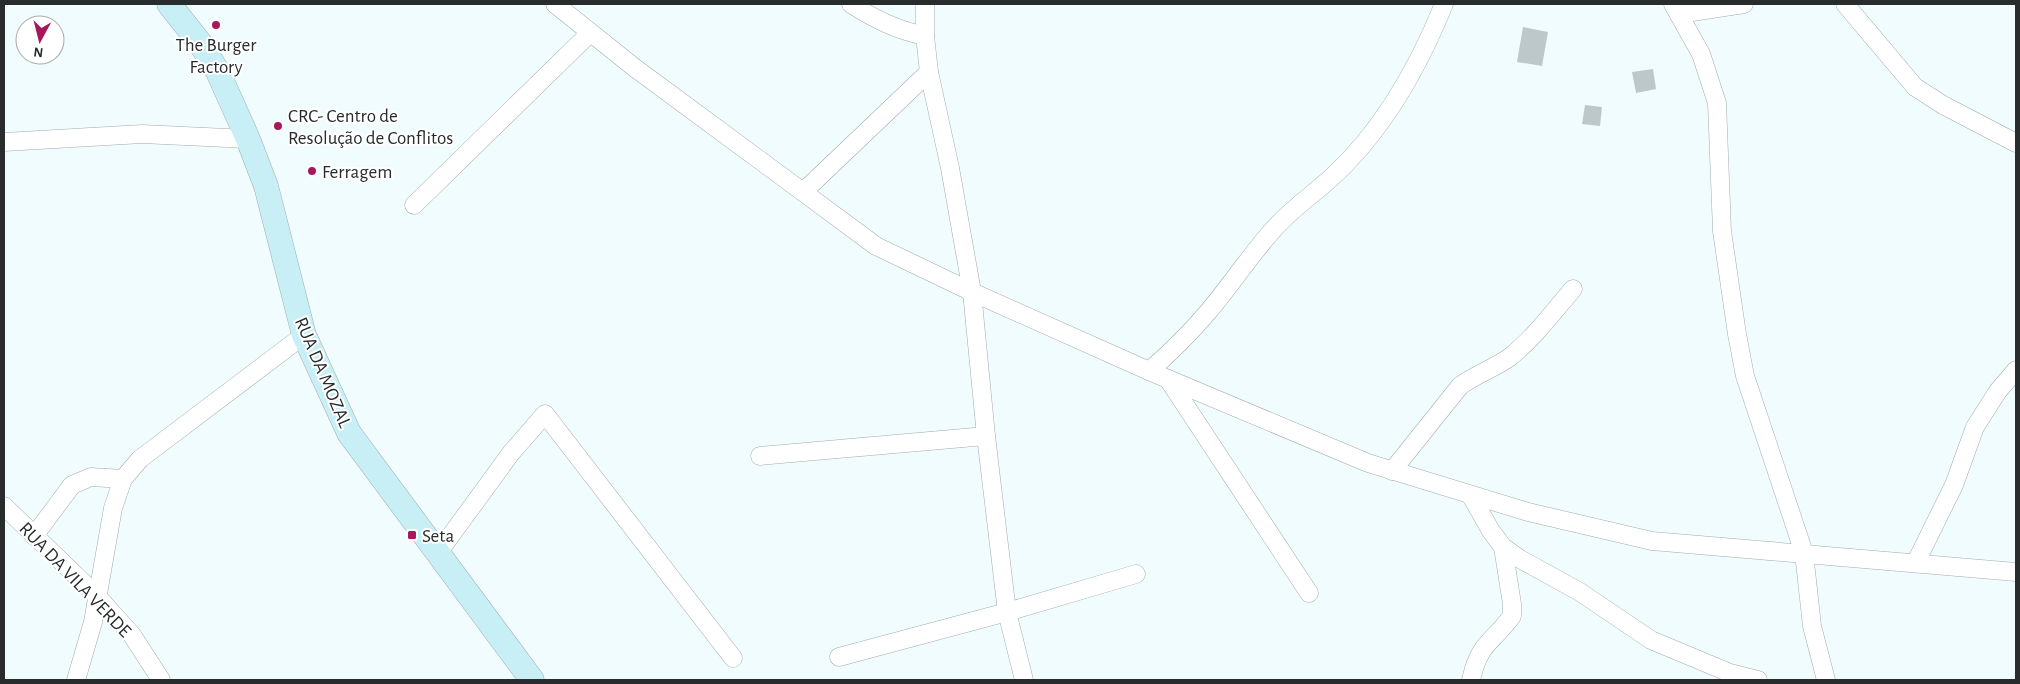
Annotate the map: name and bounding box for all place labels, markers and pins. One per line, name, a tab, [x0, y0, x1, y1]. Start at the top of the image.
marker: The Burger Factory	[210, 19, 222, 31]
place label: The Burger Factory	[176, 36, 256, 77]
place label: CRC- Centro de Resolução de Conflitos	[288, 107, 453, 148]
marker: CRC- Centro de Resolução de Conflitos	[272, 120, 284, 132]
place label: Ferragem	[322, 163, 392, 182]
marker: Ferragem	[306, 165, 318, 177]
place label: Seta	[422, 527, 454, 546]
marker: Seta	[406, 529, 418, 541]

